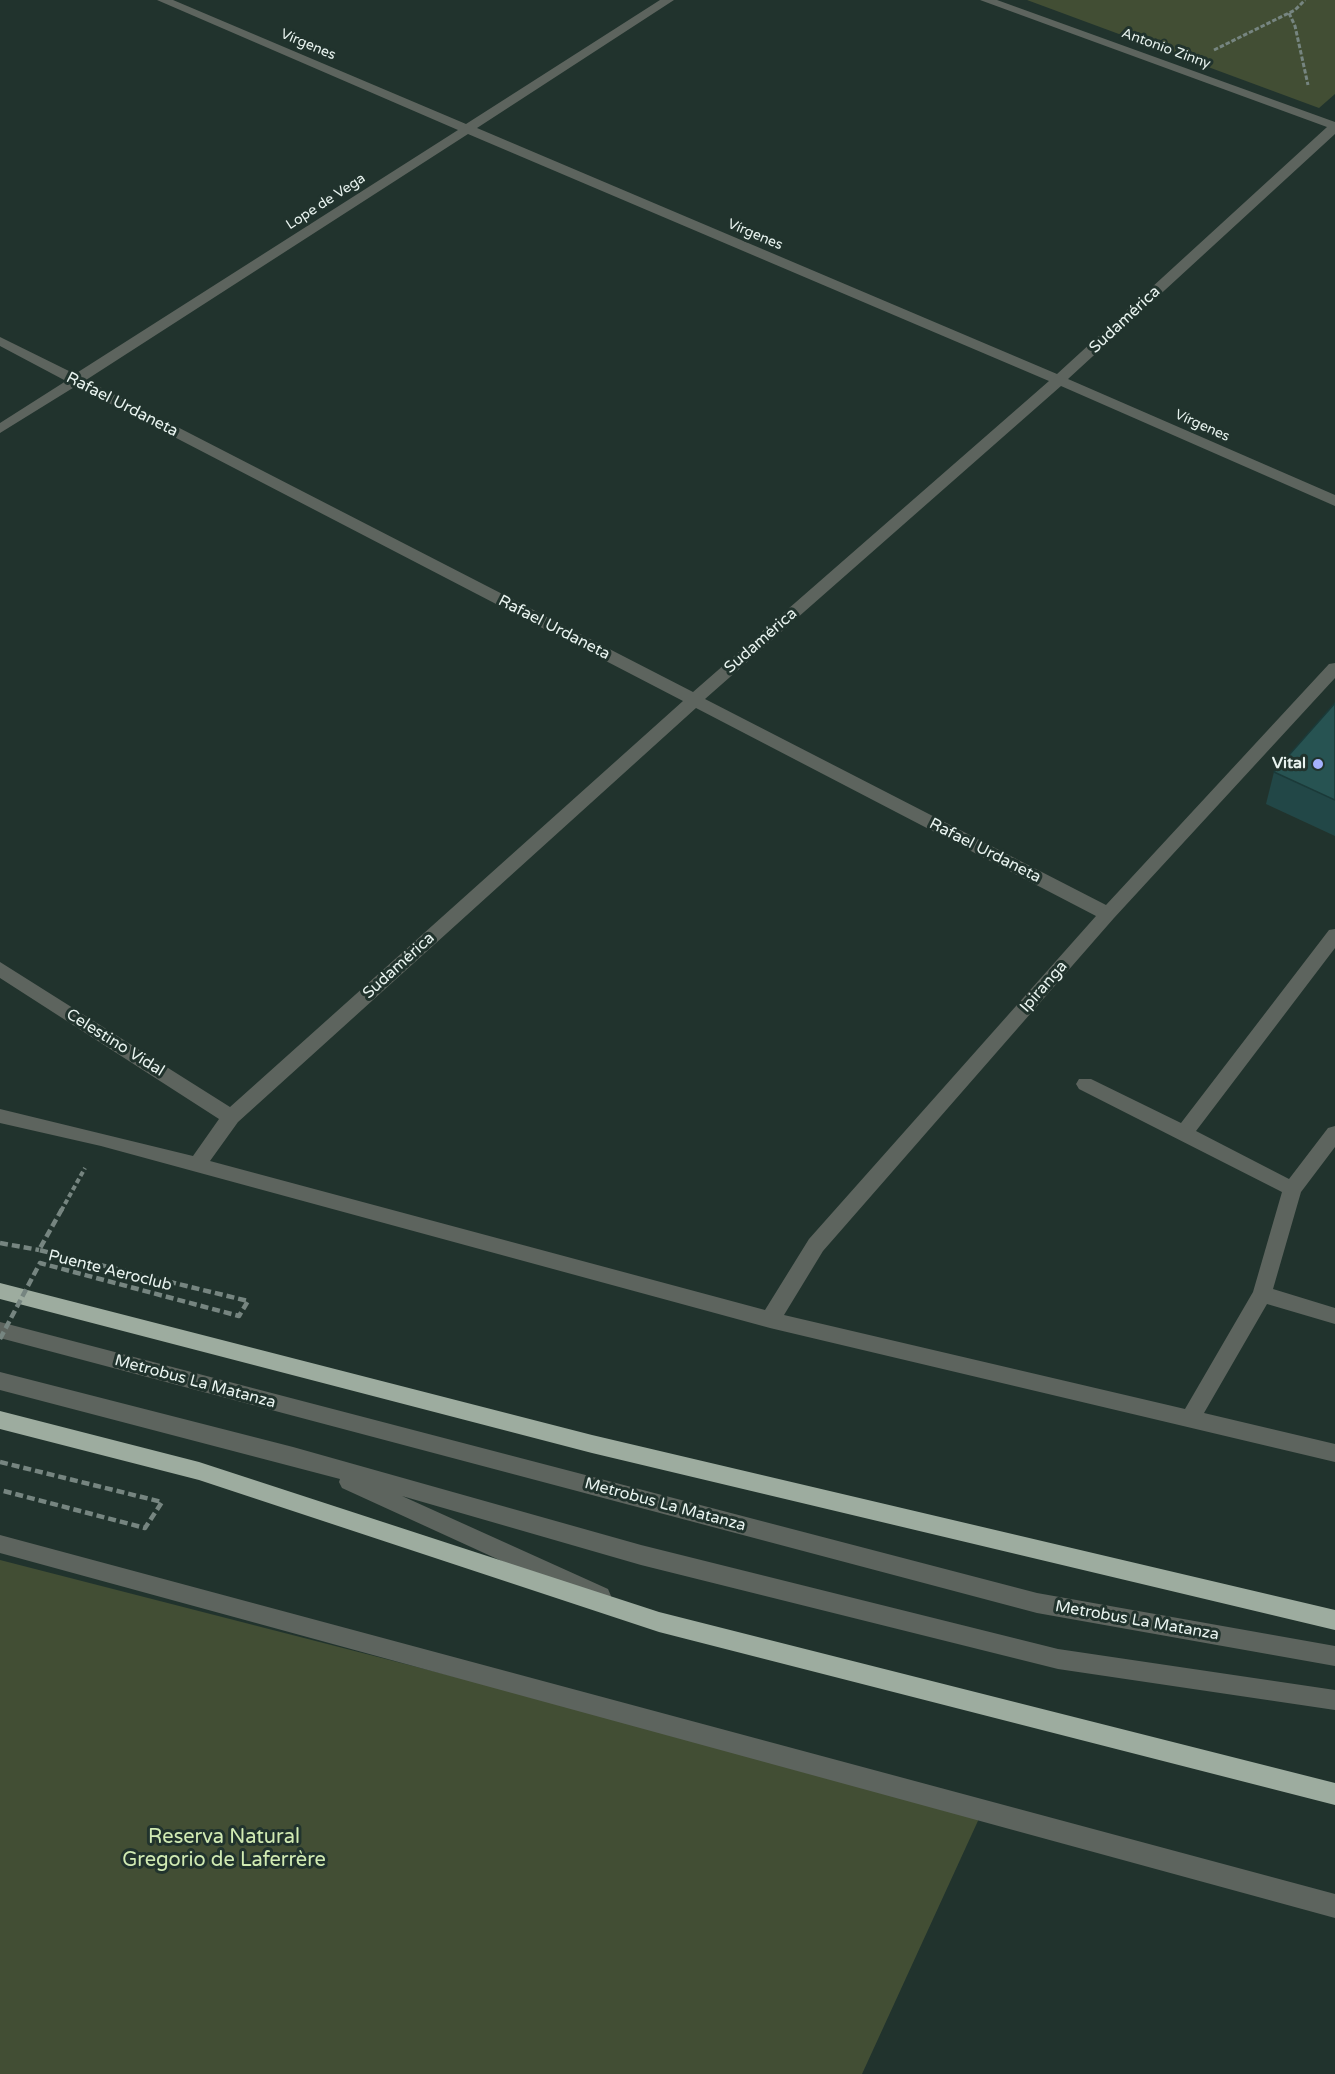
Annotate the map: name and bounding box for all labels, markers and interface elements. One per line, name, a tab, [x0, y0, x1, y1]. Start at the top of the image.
street label: Antonio Zinny	[1119, 25, 1213, 73]
street label: Vírgenes	[278, 26, 338, 64]
street label: Lope de Vega	[283, 170, 369, 234]
street label: Vírgenes	[725, 216, 785, 254]
street label: Sudamérica	[1086, 282, 1164, 358]
street label: Rafael Urdaneta	[63, 369, 181, 441]
street label: Vírgenes	[1172, 407, 1232, 445]
street label: Rafael Urdaneta	[495, 592, 613, 664]
street label: Sudamérica	[721, 604, 801, 678]
place label: Vital	[1272, 754, 1306, 774]
marker: Vital	[1311, 757, 1325, 771]
street label: Rafael Urdaneta	[926, 815, 1044, 887]
street label: Sudamérica	[359, 929, 439, 1003]
street label: Ipiranga	[1016, 957, 1072, 1017]
street label: Celestino Vidal	[62, 1005, 168, 1081]
street label: Puente Aeroclub	[46, 1246, 174, 1296]
street label: Metrobus La Matanza	[112, 1351, 278, 1413]
street label: Metrobus La Matanza	[582, 1474, 748, 1536]
street label: Metrobus La Matanza	[1054, 1597, 1220, 1645]
park label: Reserva Natural Gregorio de Laferrère	[122, 1826, 326, 1873]

